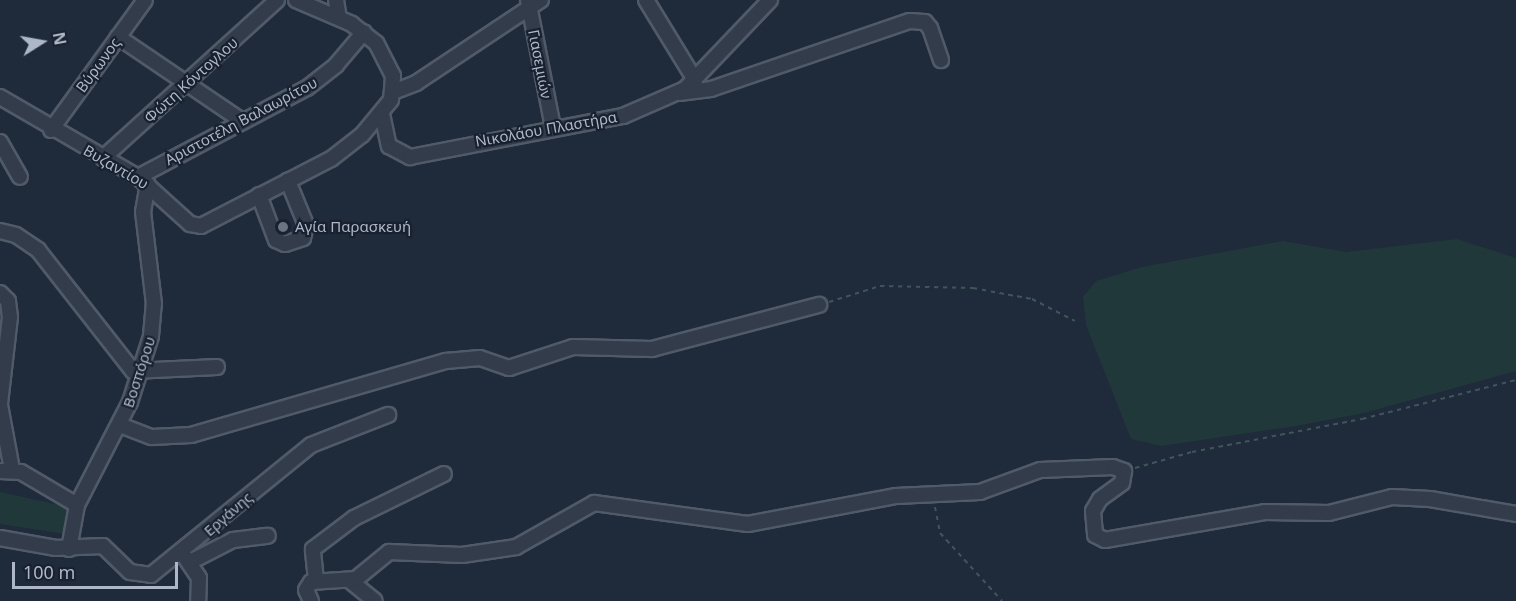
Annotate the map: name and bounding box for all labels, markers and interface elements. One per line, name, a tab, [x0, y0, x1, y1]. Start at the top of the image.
north arrow	[12, 12, 72, 72]
street label: Γιασεμιών	[524, 28, 556, 100]
text: N	[48, 30, 72, 47]
street label: Φώτη Κόντογλου	[140, 33, 242, 127]
street label: Βύρωνος	[72, 34, 124, 96]
street label: Αριστοτέλη Βαλαωρίτου	[162, 73, 320, 169]
street label: Νικολάου Πλαστήρα	[474, 108, 618, 150]
street label: Βυζαντίου	[80, 141, 152, 193]
place label: Αγία Παρασκευή	[295, 218, 411, 236]
marker: Αγία Παρασκευή	[276, 220, 290, 234]
street label: Βοσπόρου	[119, 334, 159, 410]
street label: Εργάνης	[200, 488, 256, 540]
scale bar	[15, 550, 182, 588]
text: 100 m	[23, 560, 75, 584]

